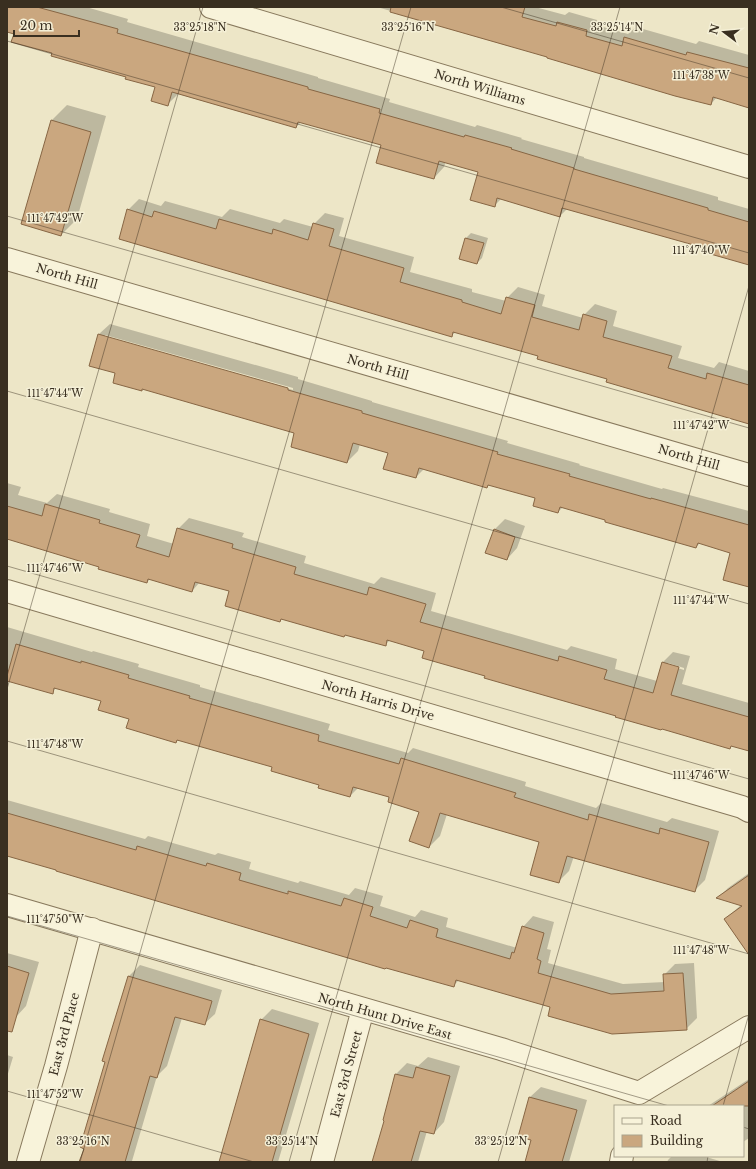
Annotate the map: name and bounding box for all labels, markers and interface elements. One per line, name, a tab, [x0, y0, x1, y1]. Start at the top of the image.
scale bar	[14, 12, 79, 38]
north arrow	[704, 12, 744, 52]
text: 20 m	[20, 18, 52, 33]
text: 33°25'18"N	[174, 21, 226, 34]
text: 33°25'16"N	[381, 21, 435, 34]
text: 33°25'14"N	[591, 21, 643, 34]
text: N	[706, 22, 723, 36]
street label: North Williams	[432, 66, 528, 108]
text: 111°47'38"W	[672, 69, 730, 82]
text: 111°47'42"W	[27, 212, 84, 225]
text: 111°47'40"W	[672, 244, 730, 257]
street label: North Hill	[35, 260, 100, 292]
street label: North Hill	[346, 351, 411, 383]
text: 111°47'44"W	[27, 387, 83, 400]
text: 111°47'42"W	[673, 419, 730, 432]
street label: North Hill	[657, 441, 722, 473]
text: 111°47'46"W	[27, 562, 84, 575]
text: 111°47'44"W	[673, 594, 729, 607]
street label: North Harris Drive	[320, 677, 436, 723]
text: 111°47'48"W	[27, 738, 83, 751]
text: 111°47'46"W	[673, 769, 730, 782]
text: 111°47'50"W	[26, 913, 84, 926]
text: 111°47'48"W	[673, 944, 729, 957]
street label: North Hunt Drive East	[316, 990, 454, 1042]
street label: East 3rd Place	[46, 991, 82, 1077]
street label: East 3rd Street	[327, 1028, 365, 1119]
text: 111°47'52"W	[27, 1088, 84, 1101]
legend	[614, 1105, 744, 1157]
text: Road	[650, 1113, 682, 1128]
text: Building	[650, 1133, 704, 1148]
text: 33°25'16"N	[56, 1135, 110, 1148]
text: 33°25'14"N	[266, 1135, 318, 1148]
text: 33°25'12"N	[474, 1135, 528, 1148]

